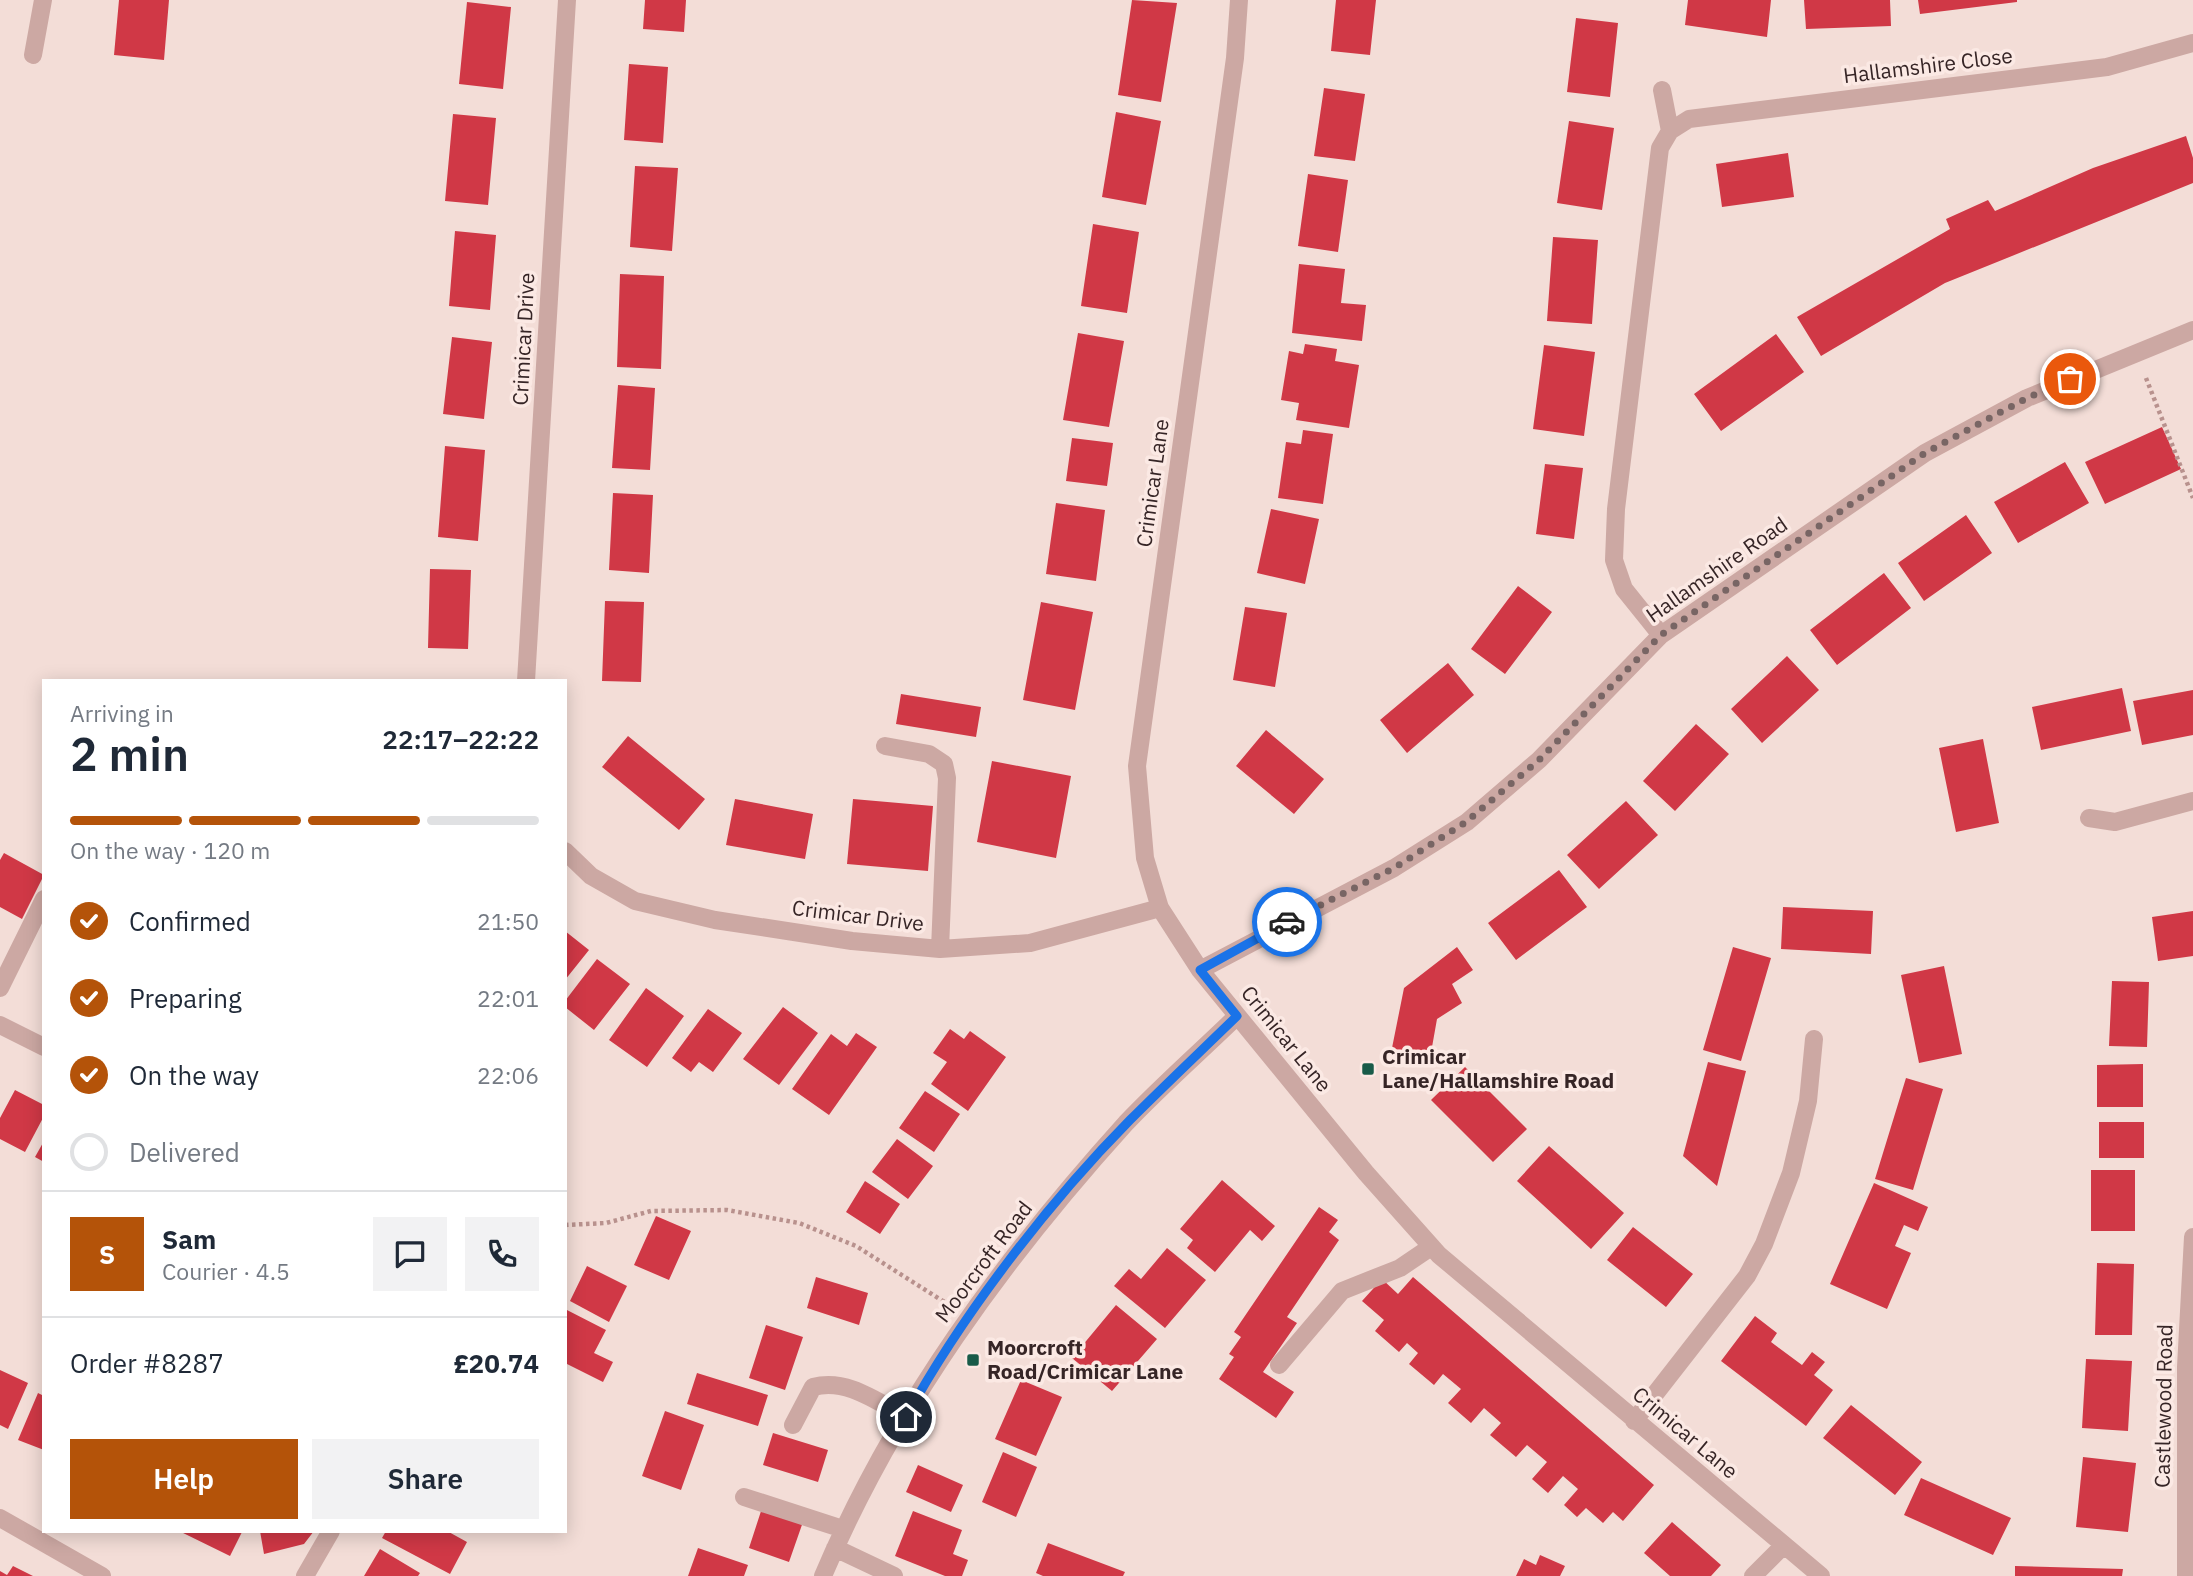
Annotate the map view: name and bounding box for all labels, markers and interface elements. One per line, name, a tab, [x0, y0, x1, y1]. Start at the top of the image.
street label: Hallamshire Close	[1841, 41, 2014, 89]
street label: Crimicar Drive	[506, 272, 540, 406]
pin	[2040, 349, 2100, 409]
icon: bag	[2051, 360, 2089, 398]
street label: Crimicar Lane	[1129, 417, 1175, 549]
street label: Hallamshire Road	[1640, 510, 1793, 628]
text: Arriving in	[70, 698, 174, 728]
text: 22:17–22:22	[382, 722, 539, 756]
text: 2 min	[70, 724, 189, 784]
text: On the way · 120 m	[70, 835, 270, 865]
courier	[1252, 887, 1322, 957]
street label: Crimicar Drive	[791, 893, 926, 937]
icon: check	[70, 902, 108, 940]
icon: car	[1268, 903, 1306, 941]
text: Confirmed	[129, 904, 251, 938]
text: 21:50	[477, 906, 539, 936]
icon: check	[70, 979, 108, 1017]
street label: Crimicar Lane	[1235, 979, 1338, 1097]
text: Preparing	[129, 981, 242, 1015]
text: 22:01	[477, 983, 539, 1013]
place label: Crimicar Lane/Hallamshire Road	[1382, 1042, 1614, 1094]
icon: check	[70, 1056, 108, 1094]
text: On the way	[129, 1058, 259, 1092]
text: 22:06	[477, 1060, 539, 1090]
marker: Crimicar Lane/Hallamshire Road	[1360, 1061, 1376, 1077]
text: Delivered	[129, 1135, 240, 1169]
street label: Moorcroft Road	[928, 1195, 1038, 1328]
button: chat	[373, 1217, 447, 1291]
button: phone	[465, 1217, 539, 1291]
text: Sam	[162, 1222, 216, 1256]
text: S	[99, 1237, 115, 1271]
text: Courier · 4.5	[162, 1256, 290, 1286]
street label: Castlewood Road	[2148, 1324, 2178, 1488]
place label: Moorcroft Road/Crimicar Lane	[987, 1333, 1183, 1385]
text: Order #8287	[70, 1346, 224, 1380]
text: £20.74	[453, 1346, 539, 1380]
marker: Moorcroft Road/Crimicar Lane	[965, 1352, 981, 1368]
street label: Crimicar Lane	[1627, 1380, 1744, 1484]
pin	[876, 1387, 936, 1447]
icon: home	[887, 1398, 925, 1436]
button: Help	[70, 1439, 298, 1519]
button: Share	[312, 1439, 539, 1519]

